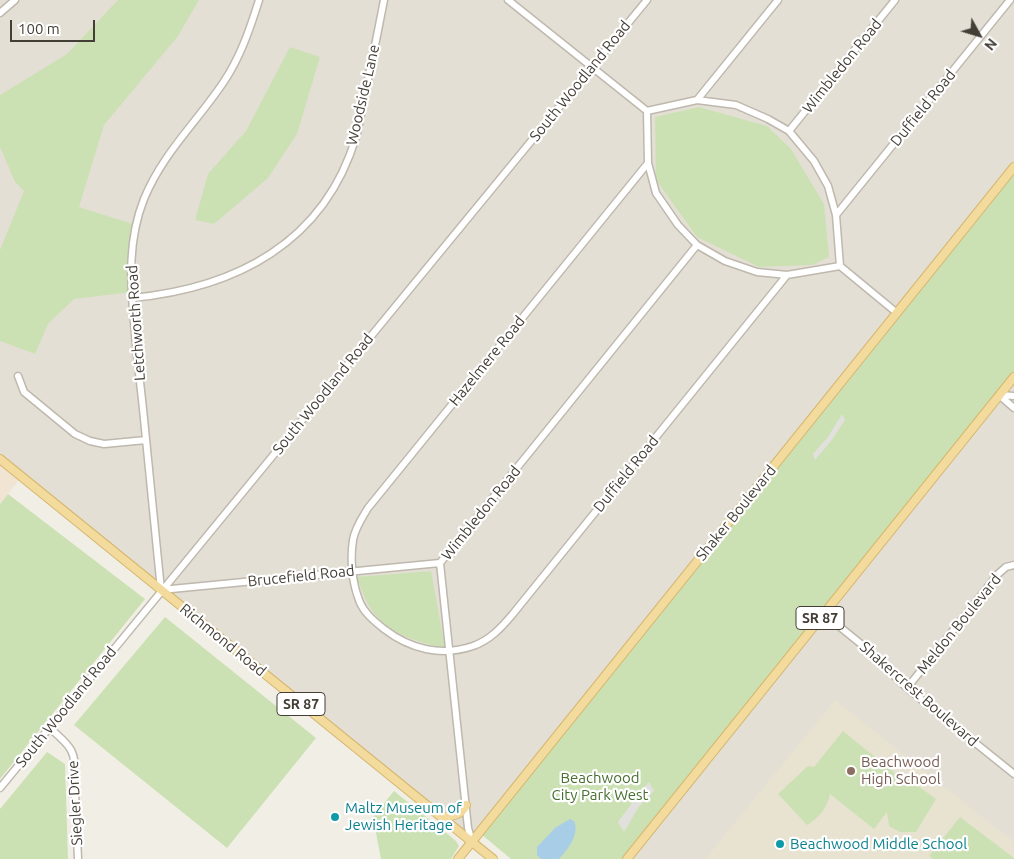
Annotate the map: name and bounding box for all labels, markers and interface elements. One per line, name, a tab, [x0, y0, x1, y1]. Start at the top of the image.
scale bar	[12, 10, 98, 42]
north arrow	[954, 10, 1004, 60]
street label: Wimbledon Road	[799, 15, 885, 117]
street label: South Woodland Road	[526, 17, 634, 145]
text: 100 m	[18, 20, 60, 37]
text: N	[981, 35, 1000, 54]
street label: Woodside Lane	[343, 43, 383, 147]
street label: Duffield Road	[887, 66, 959, 150]
street label: Letchworth Road	[123, 265, 149, 381]
street label: Hazelmere Road	[445, 312, 529, 410]
street label: South Woodland Road	[269, 330, 377, 458]
street label: Duffield Road	[590, 432, 662, 516]
street label: Wimbledon Road	[438, 462, 524, 564]
street label: Shaker Boulevard	[692, 462, 780, 564]
street label: Brucefield Road	[247, 561, 355, 591]
street label: Meldon Boulevard	[913, 570, 1005, 678]
street label: Richmond Road	[176, 600, 270, 680]
road number: SR 87	[796, 606, 844, 630]
street label: Shakercrest Boulevard	[856, 638, 982, 750]
street label: South Woodland Road	[12, 643, 120, 771]
road number: SR 87	[277, 692, 325, 716]
place label: Beachwood High School	[861, 753, 941, 788]
street label: Siegler Drive	[64, 760, 86, 846]
marker: Beachwood High School	[845, 765, 857, 777]
park label: Beachwood City Park West	[552, 769, 648, 804]
place label: Maltz Museum of Jewish Heritage	[345, 799, 462, 834]
marker: Maltz Museum of Jewish Heritage	[329, 811, 341, 823]
place label: Beachwood Middle School	[790, 835, 967, 853]
marker: Beachwood Middle School	[774, 838, 786, 850]

